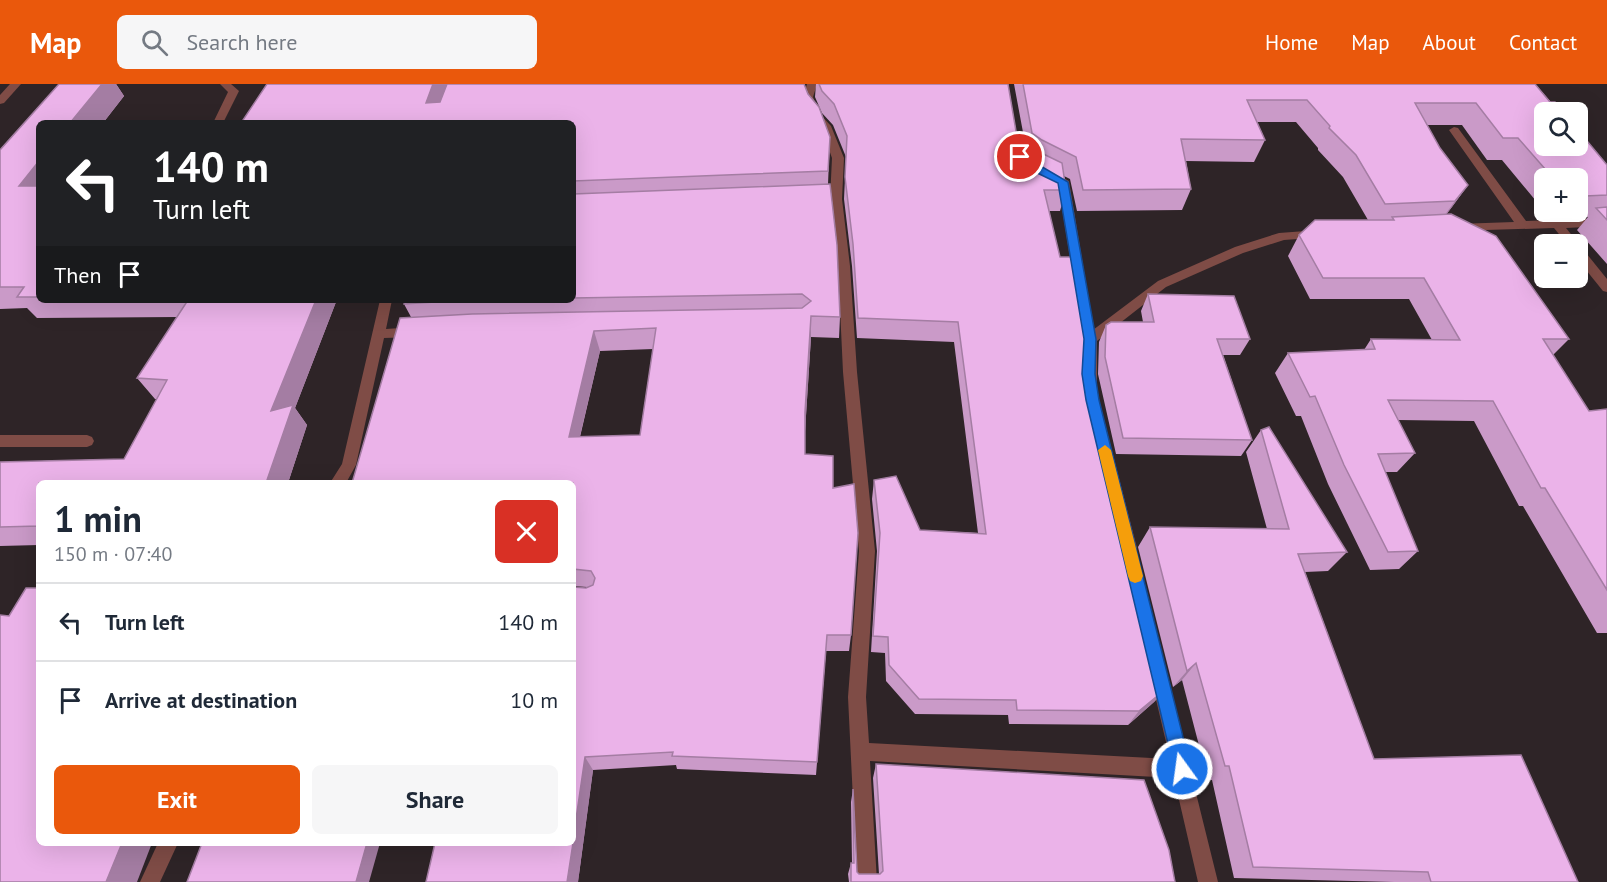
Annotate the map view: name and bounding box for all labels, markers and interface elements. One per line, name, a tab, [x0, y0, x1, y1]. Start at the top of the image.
search box	[117, 15, 537, 69]
text: Map	[30, 24, 81, 61]
icon: search	[138, 26, 171, 59]
text: Search here	[186, 28, 297, 56]
text: Home	[1265, 29, 1318, 56]
text: Map	[1351, 29, 1390, 56]
text: About	[1423, 29, 1476, 56]
text: Contact	[1509, 29, 1577, 56]
map controls	[1534, 102, 1588, 288]
button: search	[1534, 102, 1588, 156]
pin	[994, 131, 1045, 182]
text: 140 m	[153, 139, 269, 194]
icon: arrive	[1003, 140, 1036, 173]
icon: left	[54, 144, 132, 222]
button: +	[1534, 168, 1588, 222]
text: Turn left	[153, 192, 250, 226]
button: −	[1534, 234, 1588, 288]
icon: arrive	[113, 258, 146, 291]
text: Then	[54, 261, 101, 289]
text: 1 min	[54, 495, 142, 542]
button: close	[495, 500, 558, 563]
text: 150 m · 07:40	[54, 541, 172, 567]
icon: left	[54, 606, 87, 639]
text: Turn left	[105, 608, 185, 636]
text: 140 m	[498, 608, 558, 636]
icon: arrive	[54, 684, 87, 717]
text: Arrive at destination	[105, 686, 297, 714]
text: 10 m	[510, 686, 558, 714]
position arrow	[1150, 737, 1214, 801]
button: Exit	[54, 765, 300, 834]
button: Share	[312, 765, 558, 834]

